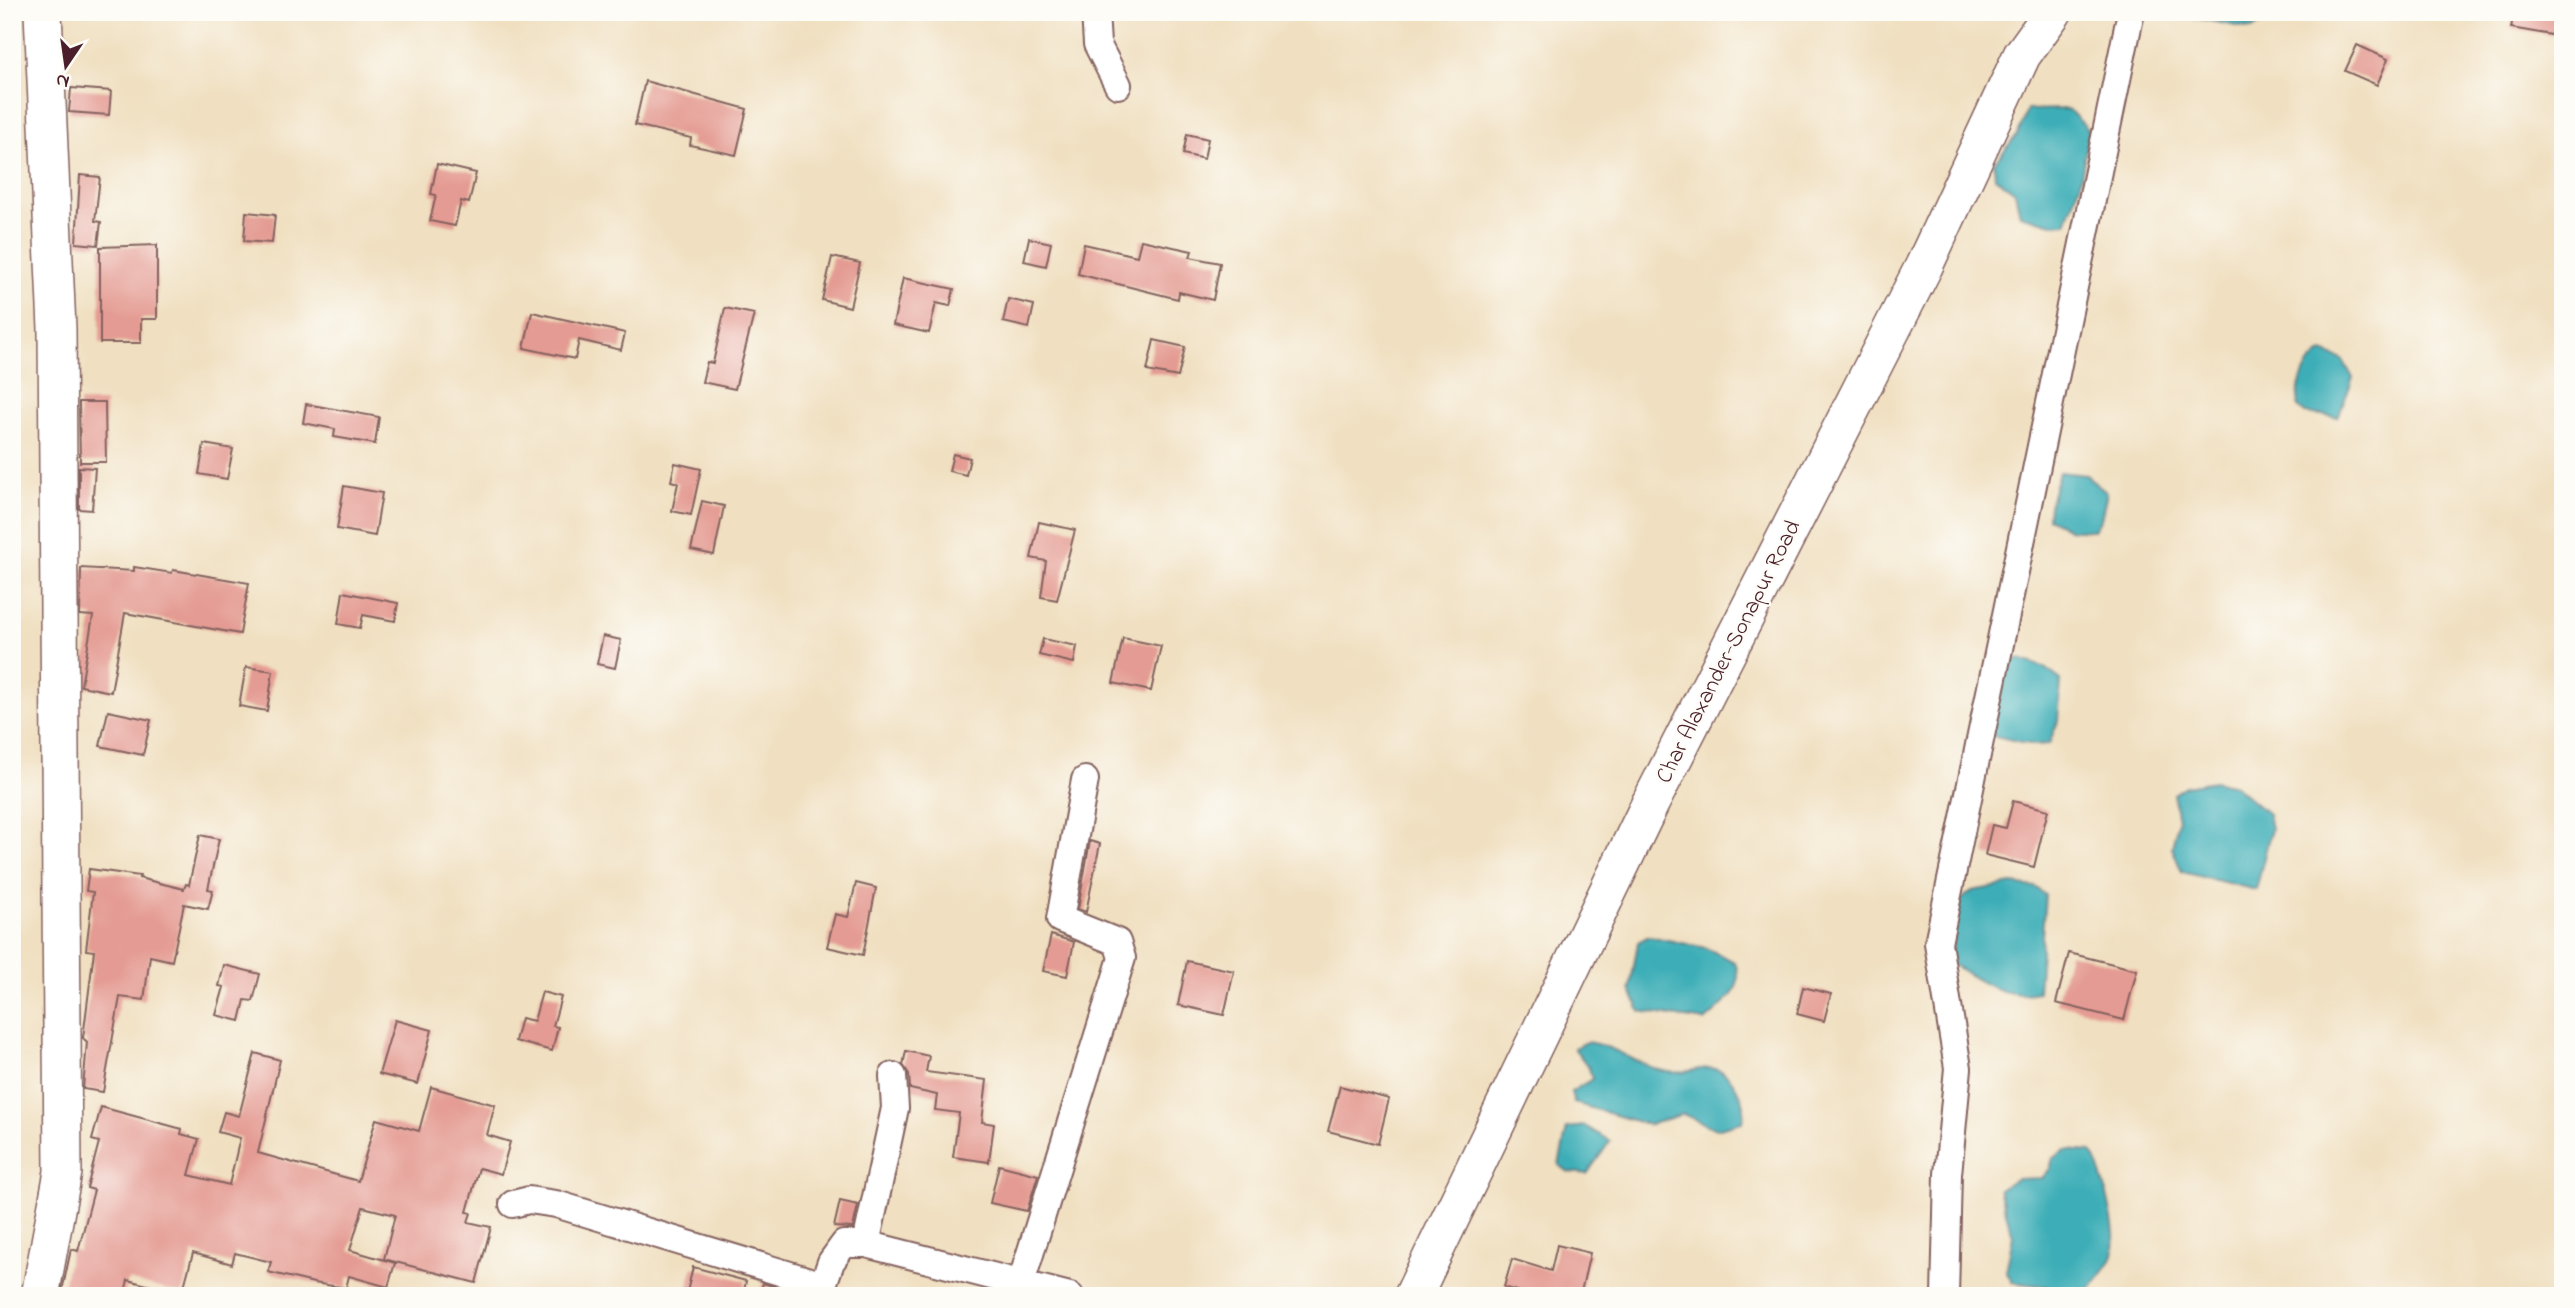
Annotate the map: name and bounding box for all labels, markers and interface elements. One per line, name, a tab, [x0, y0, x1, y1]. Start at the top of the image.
north arrow	[32, 32, 102, 102]
text: N	[53, 65, 72, 95]
street label: Char Alaxander-Sonapur Road	[1648, 515, 1810, 789]

